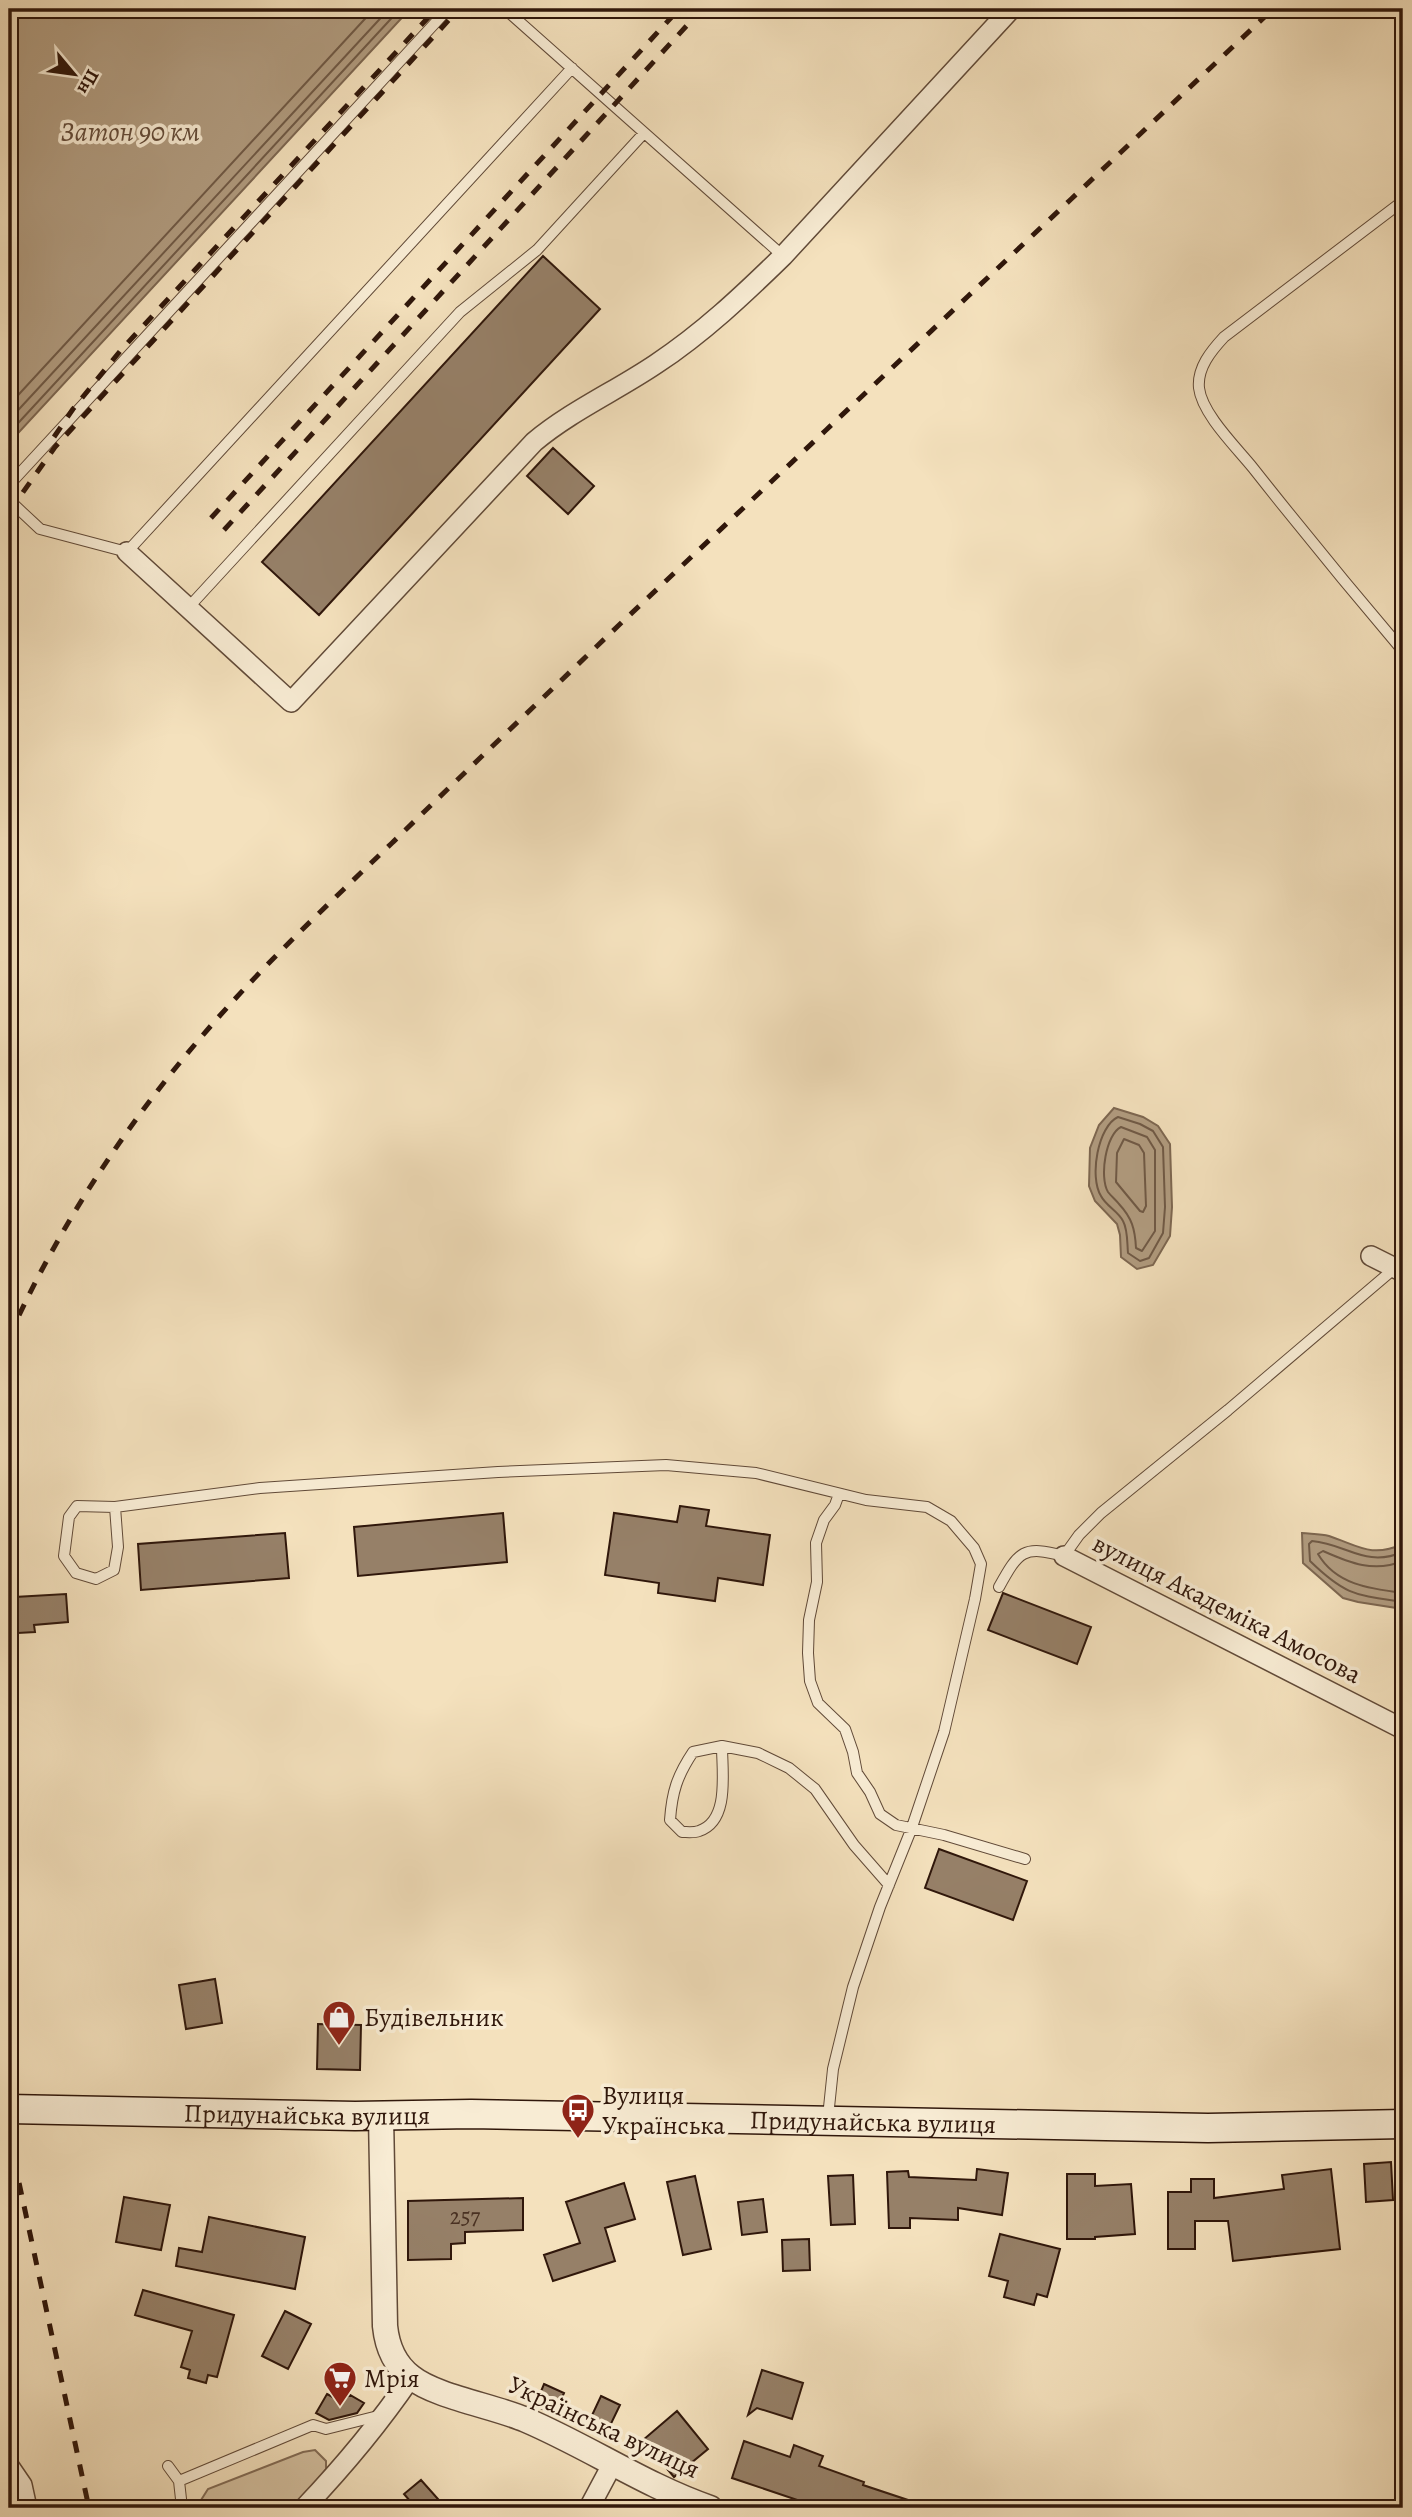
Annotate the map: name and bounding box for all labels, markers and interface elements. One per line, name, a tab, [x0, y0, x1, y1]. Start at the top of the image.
north arrow	[38, 38, 108, 108]
text: Пн	[71, 65, 105, 99]
water label: Затон 90 км	[60, 113, 200, 151]
street label: вулиця Академіка Амосова	[1087, 1526, 1367, 1692]
shop icon: Будівельник	[320, 1998, 358, 2047]
place label: Будівельник	[364, 2000, 504, 2035]
place label: Вулиця Українська	[602, 2078, 725, 2143]
bus stop icon: Вулиця Українська	[559, 2091, 597, 2140]
street label: Придунайська вулиця	[183, 2095, 430, 2134]
street label: Придунайська вулиця	[749, 2102, 996, 2141]
house number: 257	[450, 2201, 481, 2232]
supermarket icon: Мрія	[321, 2359, 359, 2408]
place label: Мрія	[364, 2361, 420, 2396]
street label: Українська вулиця	[503, 2367, 705, 2487]

